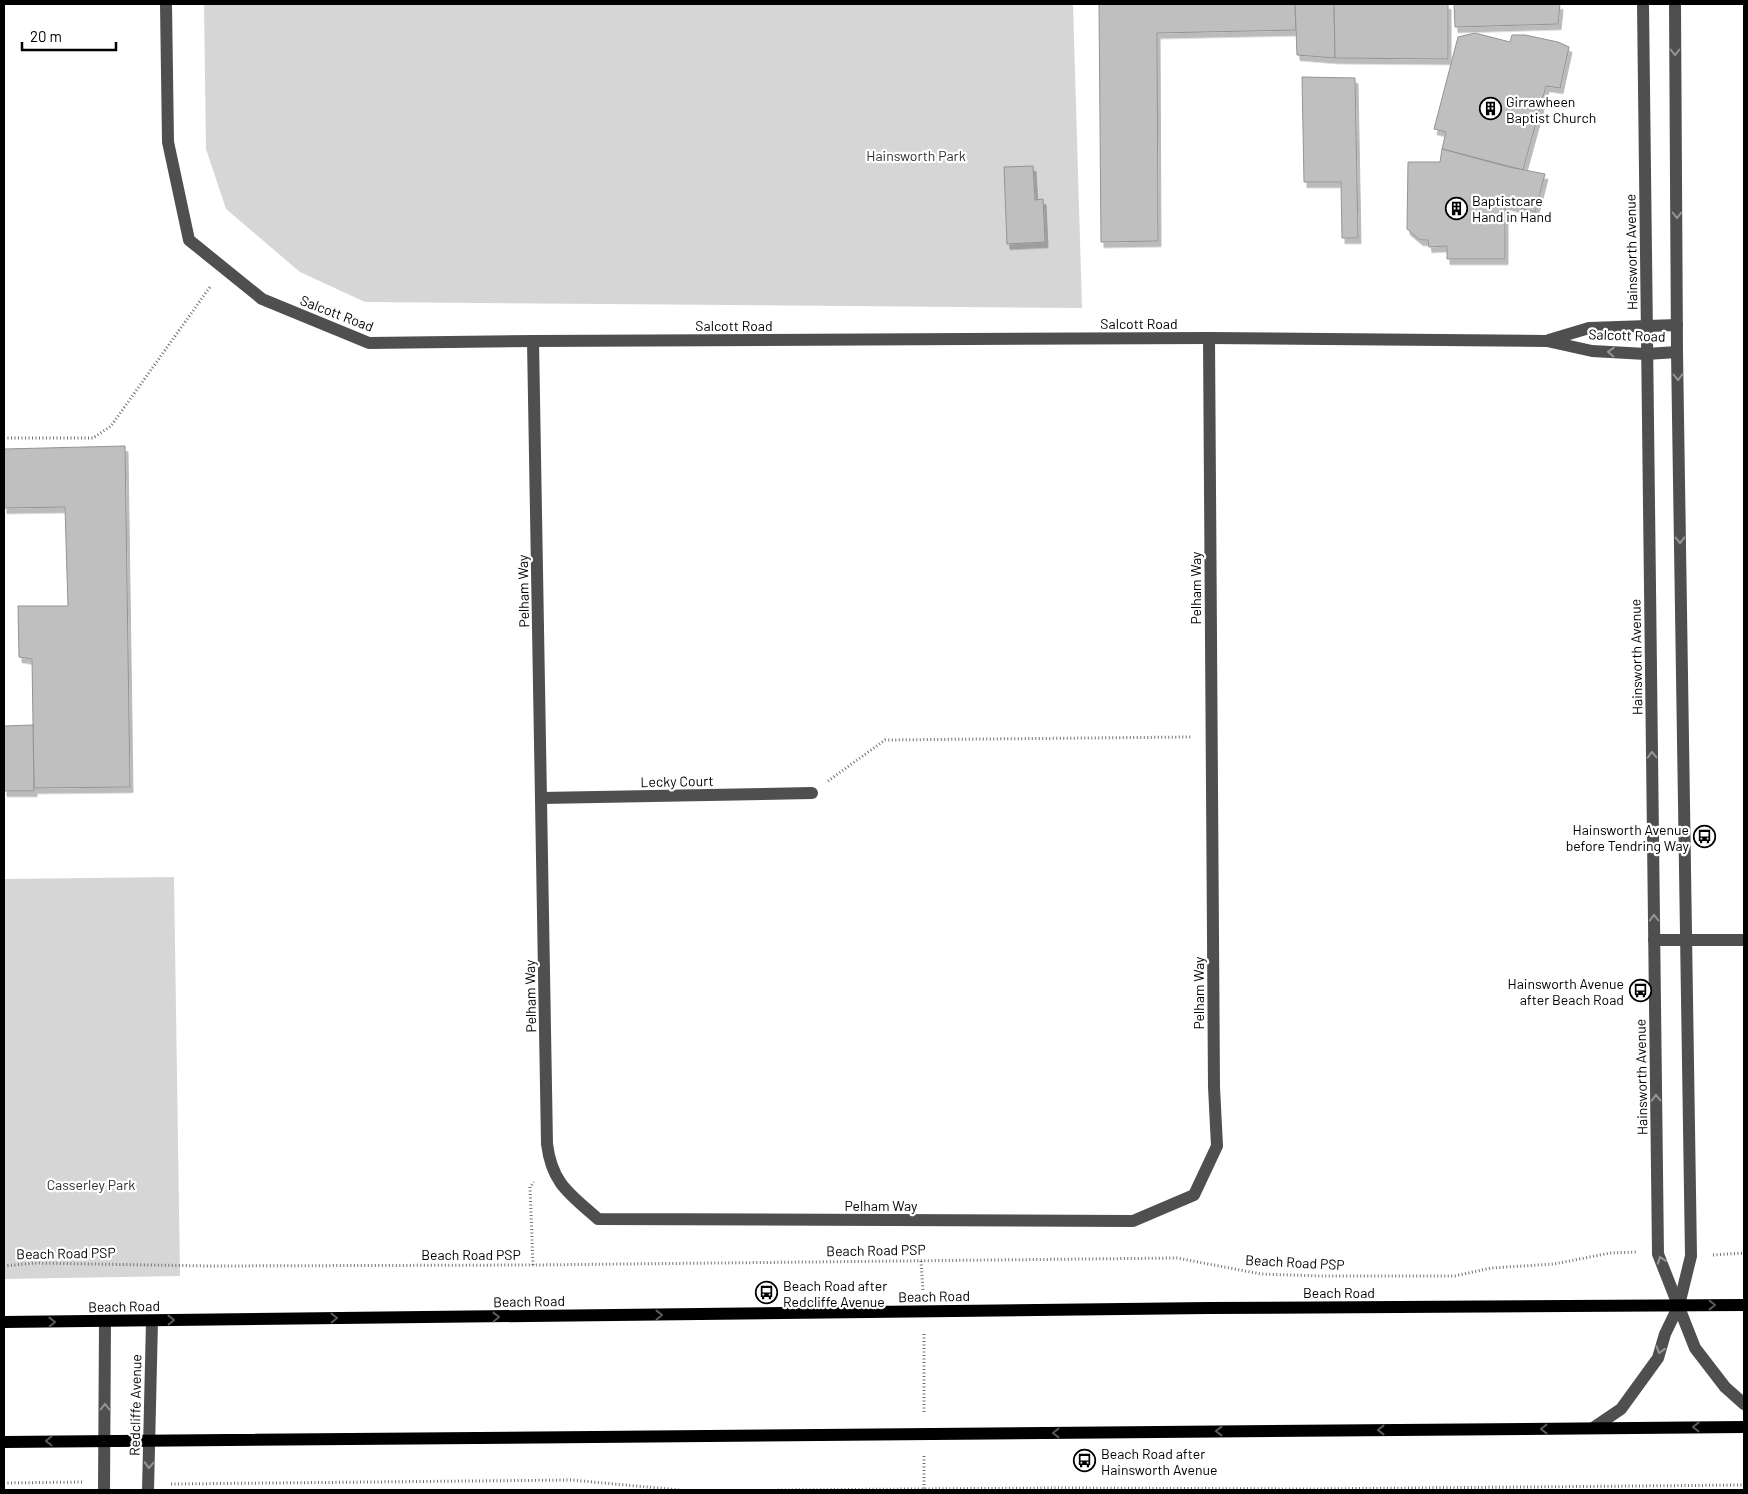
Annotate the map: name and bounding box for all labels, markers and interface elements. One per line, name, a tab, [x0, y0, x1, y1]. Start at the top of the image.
scale bar	[22, 20, 116, 52]
text: 20 m	[30, 27, 62, 45]
one-way arrow	[1670, 49, 1680, 57]
place label: Girrawheen Baptist Church	[1506, 93, 1596, 126]
building icon: Girrawheen Baptist Church	[1478, 97, 1502, 121]
park label: Hainsworth Park	[866, 147, 966, 164]
place label: Baptistcare Hand in Hand	[1472, 192, 1552, 225]
street label: Hainsworth Avenue	[1621, 194, 1641, 310]
building icon: Baptistcare Hand in Hand	[1444, 196, 1468, 220]
one-way arrow	[1672, 212, 1682, 219]
street label: Salcott Road	[298, 291, 376, 335]
street label: Salcott Road	[1100, 315, 1178, 332]
street label: Salcott Road	[695, 317, 773, 334]
street label: Salcott Road	[1588, 325, 1666, 345]
one-way arrow	[1607, 346, 1615, 357]
one-way arrow	[1673, 374, 1683, 382]
one-way arrow	[1675, 536, 1685, 544]
street label: Pelham Way	[1187, 551, 1204, 624]
street label: Pelham Way	[514, 554, 532, 628]
street label: Hainsworth Avenue	[1626, 599, 1646, 715]
one-way arrow	[1647, 751, 1657, 759]
street label: Lecky Court	[640, 772, 714, 790]
place label: Hainsworth Avenue before Tendring Way	[1566, 821, 1690, 854]
bus stop icon: Hainsworth Avenue before Tendring Way	[1693, 825, 1717, 849]
one-way arrow	[1649, 914, 1659, 922]
street label: Pelham Way	[1190, 956, 1207, 1029]
street label: Pelham Way	[521, 959, 539, 1033]
place label: Hainsworth Avenue after Beach Road	[1508, 975, 1624, 1008]
bus stop icon: Hainsworth Avenue after Beach Road	[1628, 979, 1652, 1003]
street label: Hainsworth Avenue	[1631, 1019, 1651, 1135]
one-way arrow	[1651, 1094, 1661, 1102]
park label: Casserley Park	[47, 1176, 135, 1193]
street label: Pelham Way	[845, 1197, 918, 1214]
street label: Beach Road PSP	[826, 1241, 926, 1259]
street label: Beach Road PSP	[16, 1244, 116, 1262]
street label: Beach Road PSP	[421, 1246, 521, 1263]
street label: Beach Road PSP	[1245, 1251, 1345, 1273]
one-way arrow	[1657, 1256, 1667, 1265]
place label: Beach Road after Redcliffe Avenue	[783, 1277, 887, 1310]
bus stop icon: Beach Road after Redcliffe Avenue	[755, 1281, 779, 1305]
street label: Beach Road	[1303, 1284, 1375, 1301]
street label: Beach Road	[898, 1287, 970, 1305]
street label: Beach Road	[493, 1292, 565, 1310]
street label: Beach Road	[88, 1297, 160, 1315]
one-way arrow	[1708, 1300, 1716, 1310]
one-way arrow	[655, 1309, 663, 1320]
one-way arrow	[492, 1311, 500, 1322]
one-way arrow	[330, 1313, 338, 1324]
one-way arrow	[167, 1315, 175, 1326]
one-way arrow	[49, 1317, 57, 1327]
one-way arrow	[1656, 1345, 1666, 1353]
street label: Redcliffe Avenue	[126, 1354, 144, 1456]
one-way arrow	[100, 1402, 110, 1410]
one-way arrow	[1691, 1422, 1699, 1432]
one-way arrow	[1540, 1424, 1548, 1434]
one-way arrow	[1377, 1425, 1385, 1435]
one-way arrow	[1215, 1426, 1222, 1436]
one-way arrow	[1052, 1428, 1060, 1438]
one-way arrow	[45, 1436, 52, 1446]
place label: Beach Road after Hainsworth Avenue	[1101, 1445, 1217, 1478]
bus stop icon: Beach Road after Hainsworth Avenue	[1073, 1449, 1097, 1473]
one-way arrow	[144, 1462, 154, 1470]

